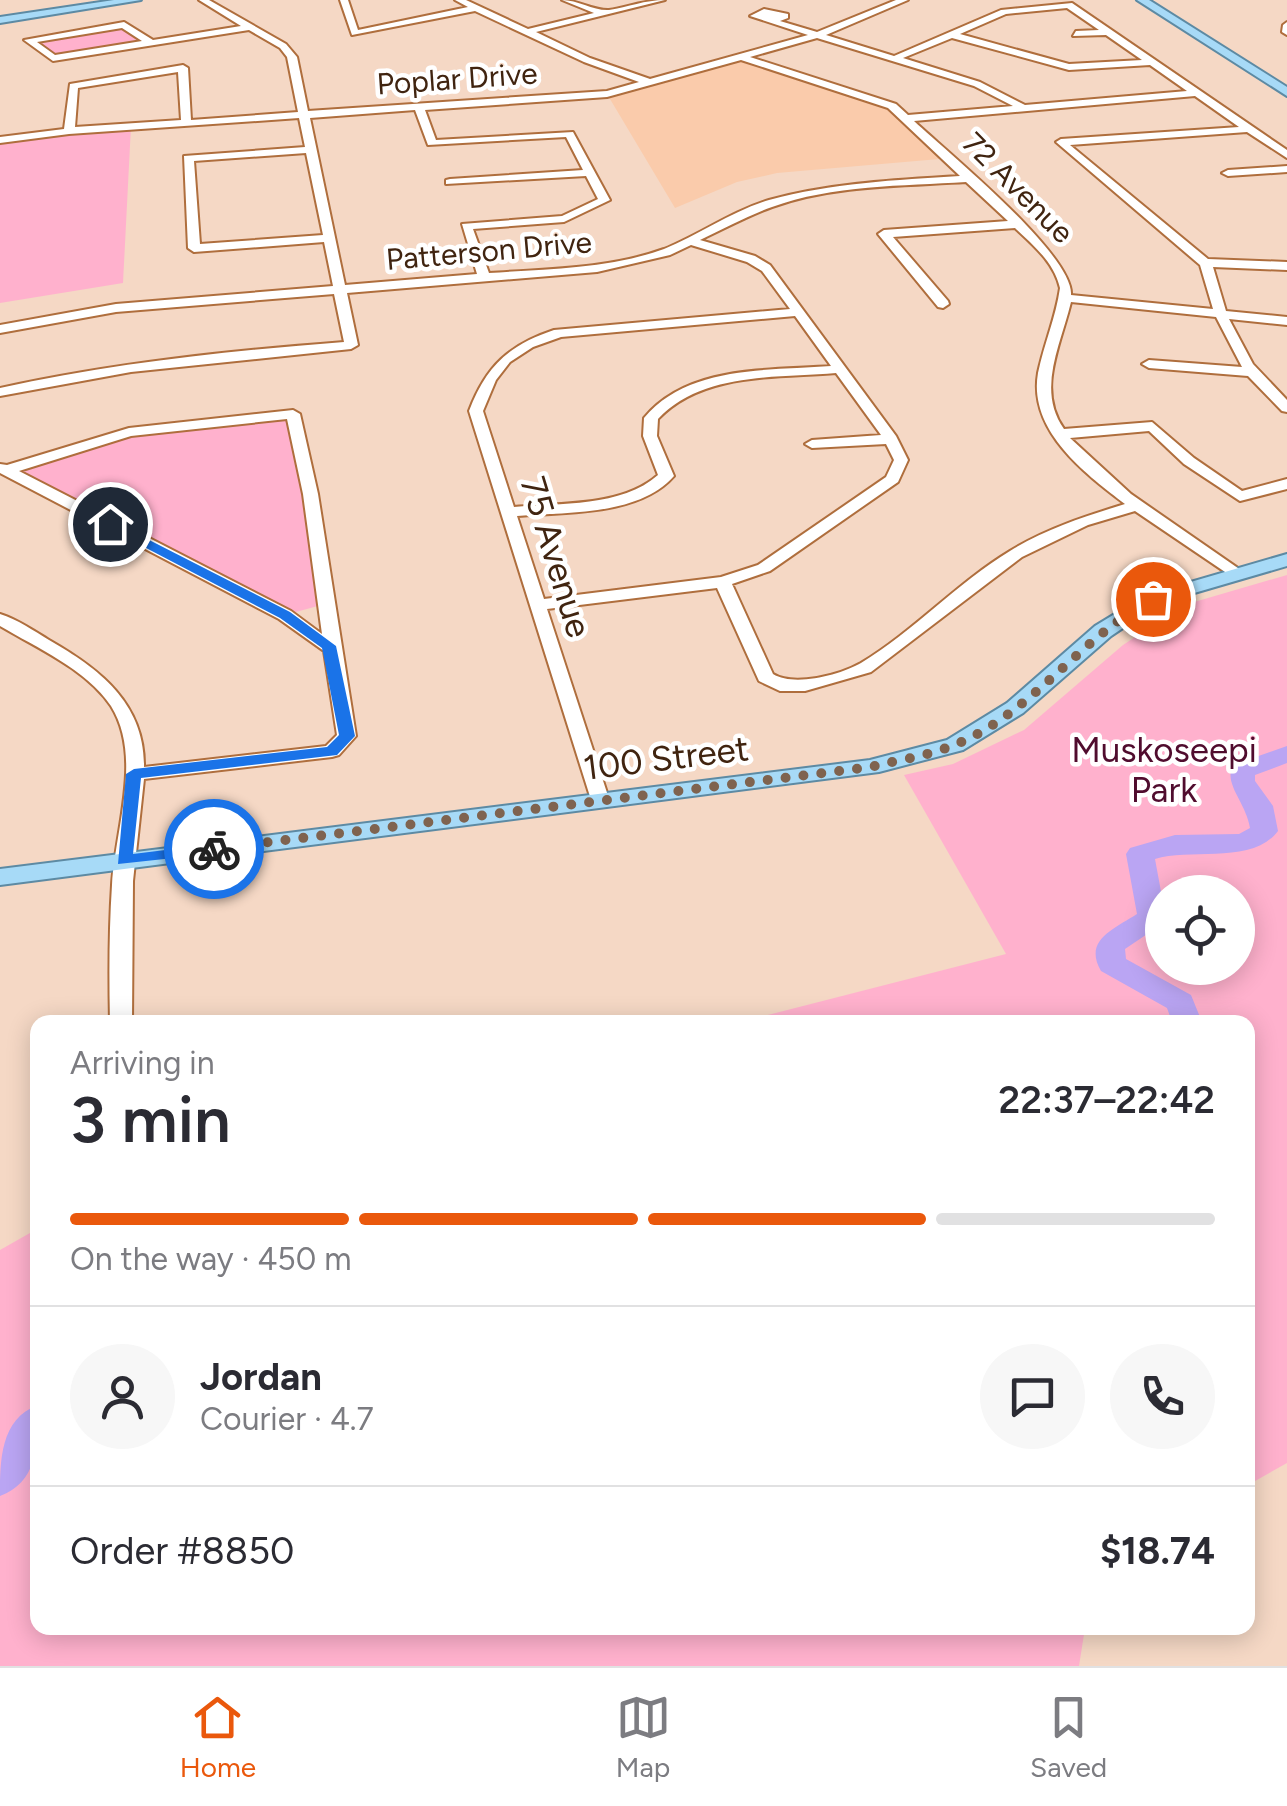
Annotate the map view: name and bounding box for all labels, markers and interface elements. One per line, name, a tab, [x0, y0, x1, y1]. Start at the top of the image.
street label: Poplar Drive	[375, 54, 539, 103]
street label: 72 Avenue	[955, 124, 1082, 251]
street label: Patterson Drive	[385, 223, 593, 278]
street label: 75 Avenue	[512, 472, 600, 642]
pin	[68, 482, 153, 567]
icon: home	[83, 497, 138, 552]
pin	[1111, 557, 1196, 642]
icon: bag	[1126, 572, 1181, 627]
street label: 100 Street	[581, 727, 751, 789]
park label: Muskoseepi Park	[1071, 729, 1257, 811]
courier	[164, 799, 264, 899]
icon: bike	[187, 822, 242, 877]
map controls	[1145, 875, 1255, 985]
button: locate	[1145, 875, 1255, 985]
text: Arriving in	[70, 1044, 215, 1082]
text: 22:37–22:42	[999, 1077, 1215, 1123]
text: 3 min	[70, 1080, 231, 1158]
text: On the way · 450 m	[70, 1240, 351, 1278]
button: person	[70, 1344, 175, 1449]
button: chat	[980, 1344, 1085, 1449]
button: phone	[1110, 1344, 1215, 1449]
text: Jordan	[200, 1354, 322, 1400]
text: Courier · 4.7	[200, 1400, 374, 1438]
text: Order #8850	[70, 1528, 294, 1574]
text: $18.74	[1100, 1528, 1215, 1574]
tab: Home	[180, 1690, 256, 1784]
tab: Map	[616, 1690, 671, 1784]
tab: Saved	[1030, 1690, 1107, 1784]

